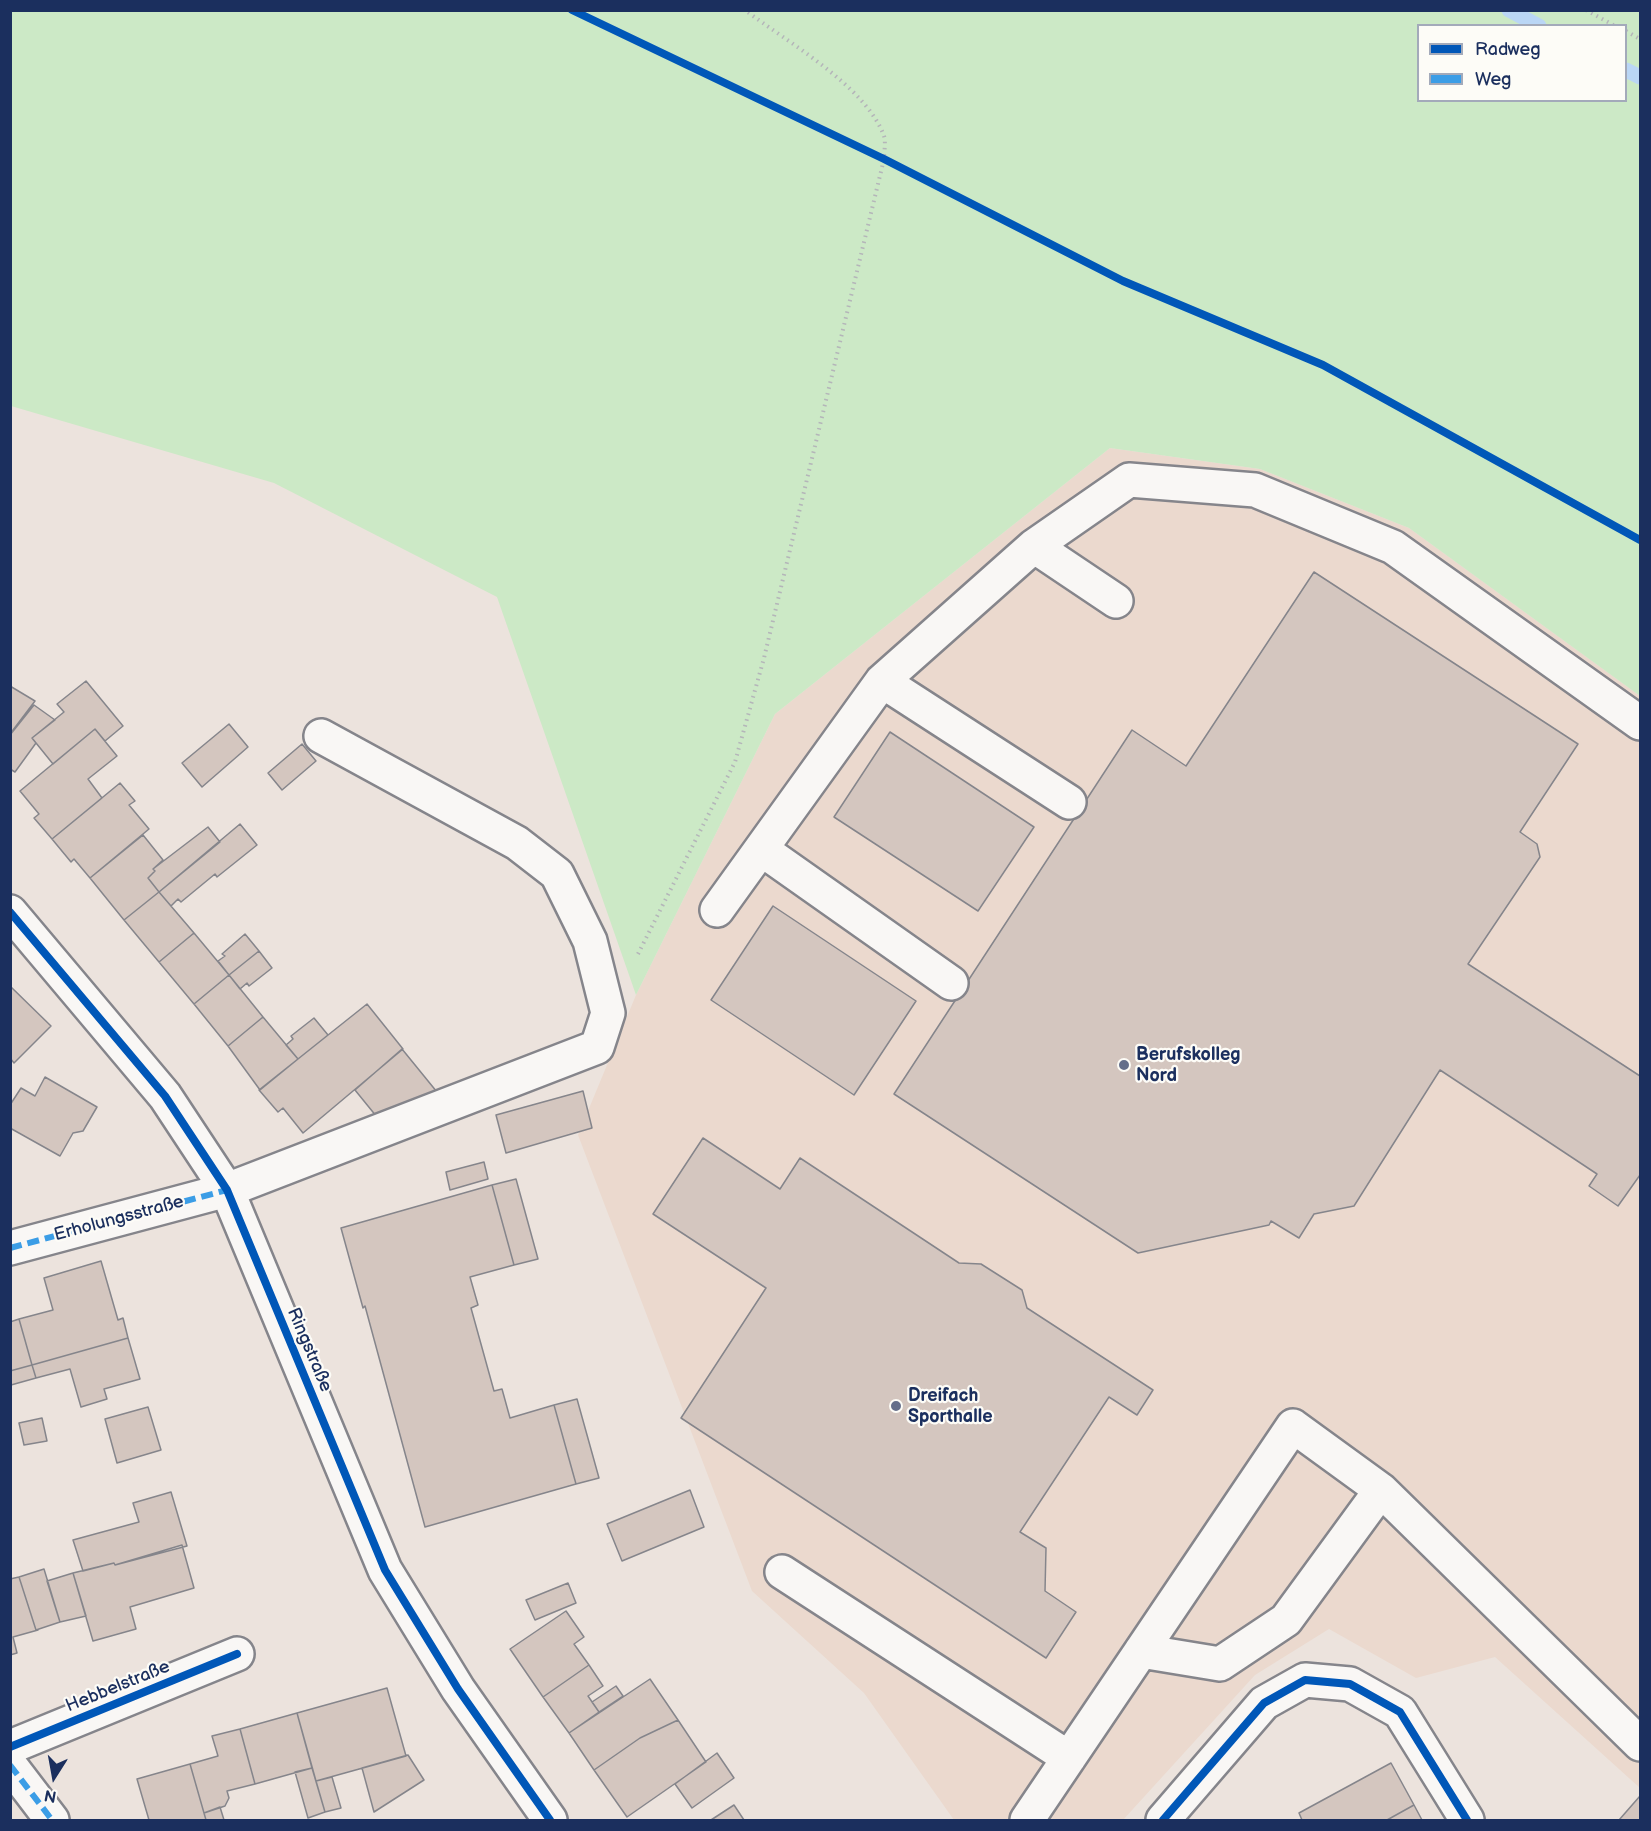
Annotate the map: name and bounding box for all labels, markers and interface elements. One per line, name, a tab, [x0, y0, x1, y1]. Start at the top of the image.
legend	[1417, 24, 1627, 102]
text: Radweg	[1475, 39, 1541, 60]
text: Weg	[1475, 69, 1511, 90]
place label: Berufskolleg Nord	[1136, 1044, 1240, 1086]
marker: Berufskolleg Nord	[1117, 1058, 1131, 1072]
street label: Erholungsstraße	[52, 1191, 186, 1247]
street label: Ringstraße	[282, 1305, 336, 1395]
place label: Dreifach Sporthalle	[908, 1385, 993, 1428]
marker: Dreifach Sporthalle	[889, 1399, 903, 1413]
street label: Hebbelstraße	[63, 1656, 173, 1718]
north arrow	[24, 1747, 84, 1807]
text: N	[43, 1785, 58, 1806]

